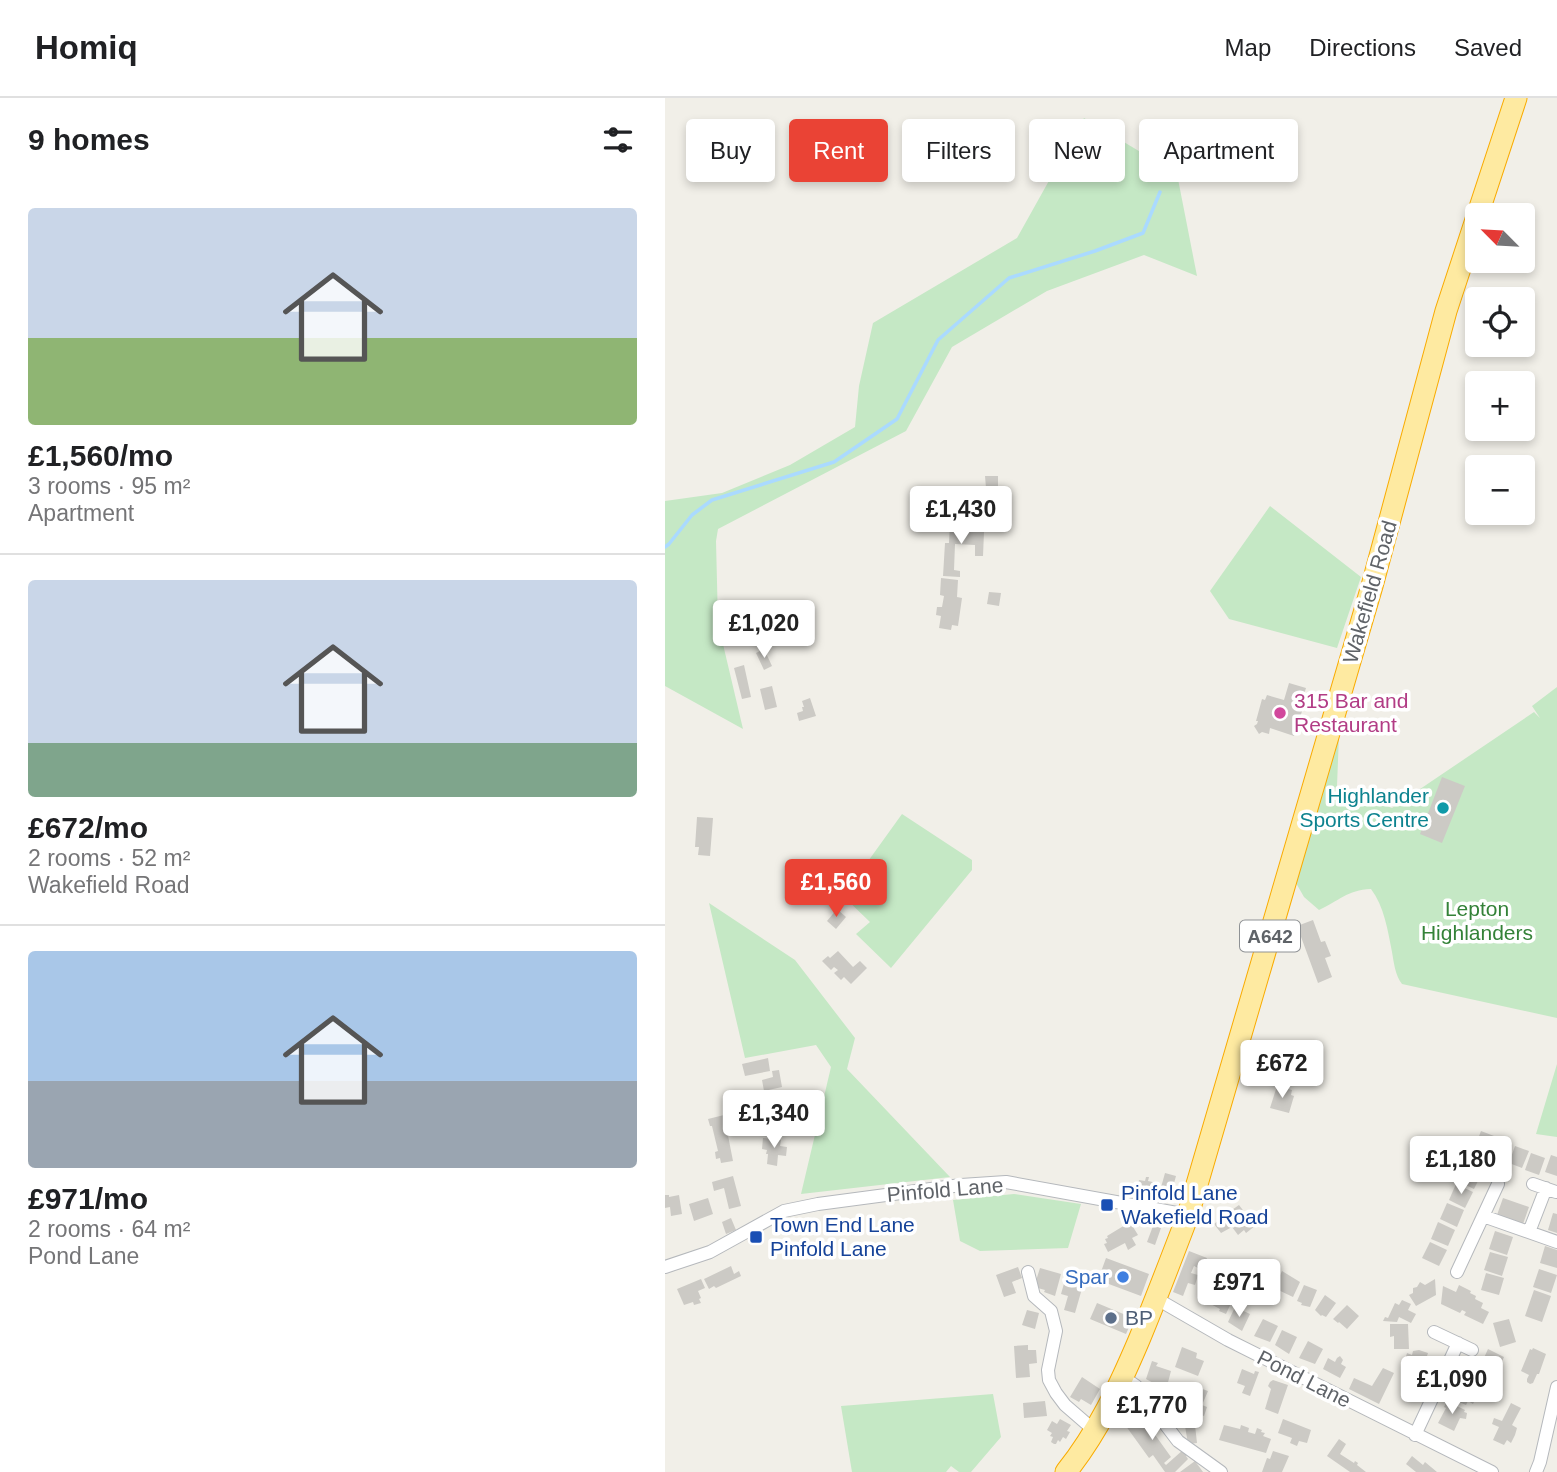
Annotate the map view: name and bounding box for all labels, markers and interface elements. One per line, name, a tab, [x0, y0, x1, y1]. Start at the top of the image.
text: Homiq	[35, 29, 138, 66]
text: Map	[1225, 34, 1271, 61]
text: Directions	[1309, 34, 1416, 61]
text: Saved	[1454, 34, 1522, 61]
chip: Buy	[686, 119, 775, 182]
chip: Rent	[789, 119, 888, 182]
chip: Filters	[902, 119, 1015, 182]
chip: New	[1029, 119, 1125, 182]
chip: Apartment	[1139, 119, 1298, 182]
icon: filters	[599, 121, 637, 159]
text: 9 homes	[28, 123, 150, 156]
north arrow	[1465, 203, 1535, 273]
map controls	[1465, 203, 1535, 525]
icon: home	[270, 254, 396, 380]
button: locate	[1465, 287, 1535, 357]
button: +	[1465, 371, 1535, 441]
text: £1,560/mo	[28, 439, 173, 472]
button: −	[1465, 455, 1535, 525]
text: 3 rooms · 95 m²	[28, 473, 190, 499]
pin: £1,430	[904, 486, 1018, 546]
text: £1,430	[926, 496, 996, 522]
text: Apartment	[28, 500, 134, 526]
street label: Wakefield Road	[1338, 518, 1401, 666]
pin: £1,020	[707, 601, 821, 660]
text: £1,020	[729, 610, 799, 636]
icon: home	[270, 626, 396, 752]
place label: 315 Bar and Restaurant	[1294, 689, 1408, 736]
marker: 315 Bar and Restaurant	[1272, 705, 1288, 721]
place label: Highlander Sports Centre	[1299, 784, 1429, 831]
marker: Highlander Sports Centre	[1435, 800, 1451, 816]
text: £672/mo	[28, 811, 148, 844]
text: 2 rooms · 52 m²	[28, 845, 190, 871]
pin: £1,560	[779, 860, 893, 919]
text: £1,560	[801, 869, 871, 895]
text: Wakefield Road	[28, 872, 190, 898]
park label: Lepton Highlanders	[1421, 897, 1533, 944]
road number: A642	[1240, 920, 1300, 951]
icon: home	[270, 997, 396, 1123]
pin: £672	[1241, 1040, 1323, 1100]
text: £672	[1256, 1050, 1308, 1076]
pin: £1,340	[717, 1090, 831, 1150]
text: £1,340	[739, 1100, 809, 1126]
pin: £1,180	[1404, 1136, 1518, 1196]
text: £1,180	[1426, 1146, 1496, 1172]
street label: Pinfold Lane	[886, 1173, 1004, 1206]
place label: Pinfold Lane Wakefield Road	[1121, 1181, 1268, 1228]
text: £971/mo	[28, 1182, 148, 1215]
marker: Pinfold Lane Wakefield Road	[1099, 1197, 1115, 1213]
place label: Town End Lane Pinfold Lane	[770, 1213, 915, 1260]
text: 2 rooms · 64 m²	[28, 1216, 190, 1242]
marker: Town End Lane Pinfold Lane	[748, 1229, 764, 1245]
text: Pond Lane	[28, 1243, 139, 1269]
pin: £971	[1198, 1260, 1280, 1319]
place label: Spar	[1065, 1265, 1109, 1288]
marker: Spar	[1115, 1269, 1131, 1285]
text: £971	[1213, 1269, 1265, 1295]
place label: BP	[1125, 1306, 1153, 1329]
marker: BP	[1103, 1310, 1119, 1326]
street label: Pond Lane	[1254, 1345, 1355, 1412]
pin: £1,090	[1395, 1356, 1509, 1416]
text: £1,090	[1417, 1366, 1487, 1392]
pin: £1,770	[1095, 1382, 1209, 1442]
text: £1,770	[1117, 1392, 1187, 1418]

